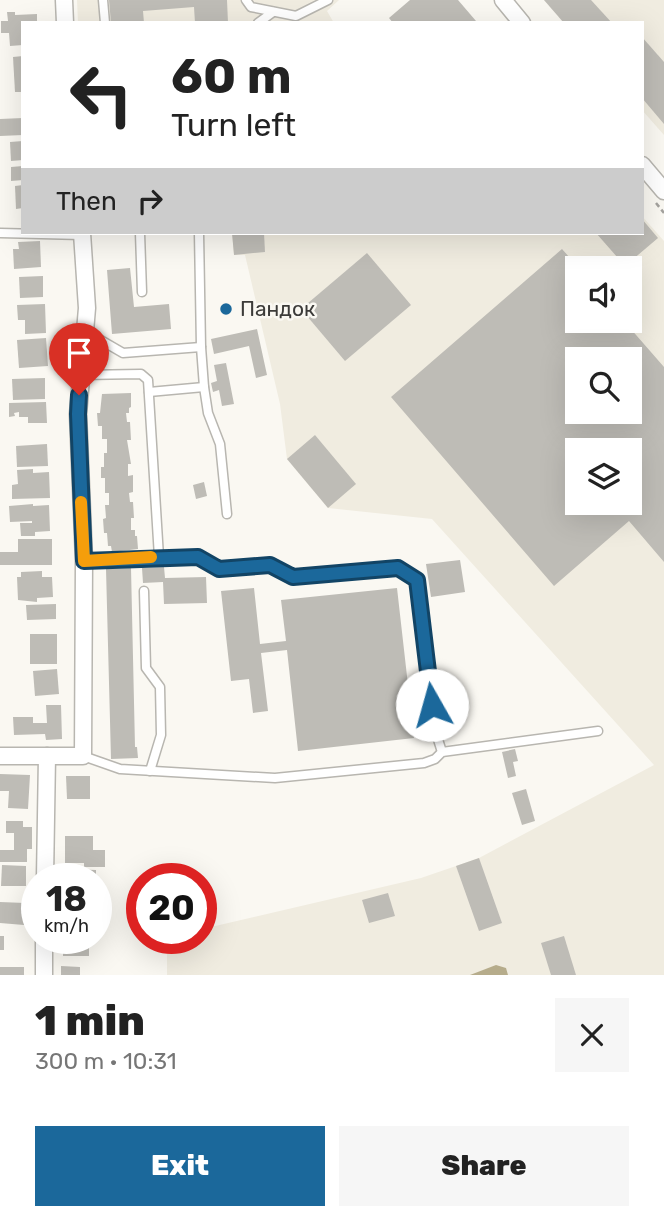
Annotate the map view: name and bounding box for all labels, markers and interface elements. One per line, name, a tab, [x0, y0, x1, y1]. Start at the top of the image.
text: 60 m	[171, 47, 292, 105]
icon: left	[56, 49, 147, 140]
text: Turn left	[171, 106, 296, 144]
icon: right	[131, 182, 169, 220]
text: Then	[56, 186, 117, 217]
map controls	[565, 256, 642, 515]
button: sound	[565, 256, 642, 333]
place label: Пандок	[240, 296, 315, 321]
marker: Пандок	[218, 301, 234, 317]
pin	[49, 323, 109, 395]
icon: arrive	[60, 334, 98, 372]
button: search	[565, 347, 642, 424]
button: layers	[565, 438, 642, 515]
position arrow	[395, 668, 469, 742]
speed limit sign: 20	[126, 863, 217, 954]
text: 18	[46, 878, 87, 920]
text: km/h	[44, 915, 89, 937]
text: 1 min	[35, 996, 145, 1046]
button: close	[555, 998, 629, 1072]
text: 300 m · 10:31	[35, 1047, 177, 1075]
button: Exit	[35, 1126, 325, 1206]
button: Share	[339, 1126, 629, 1206]

